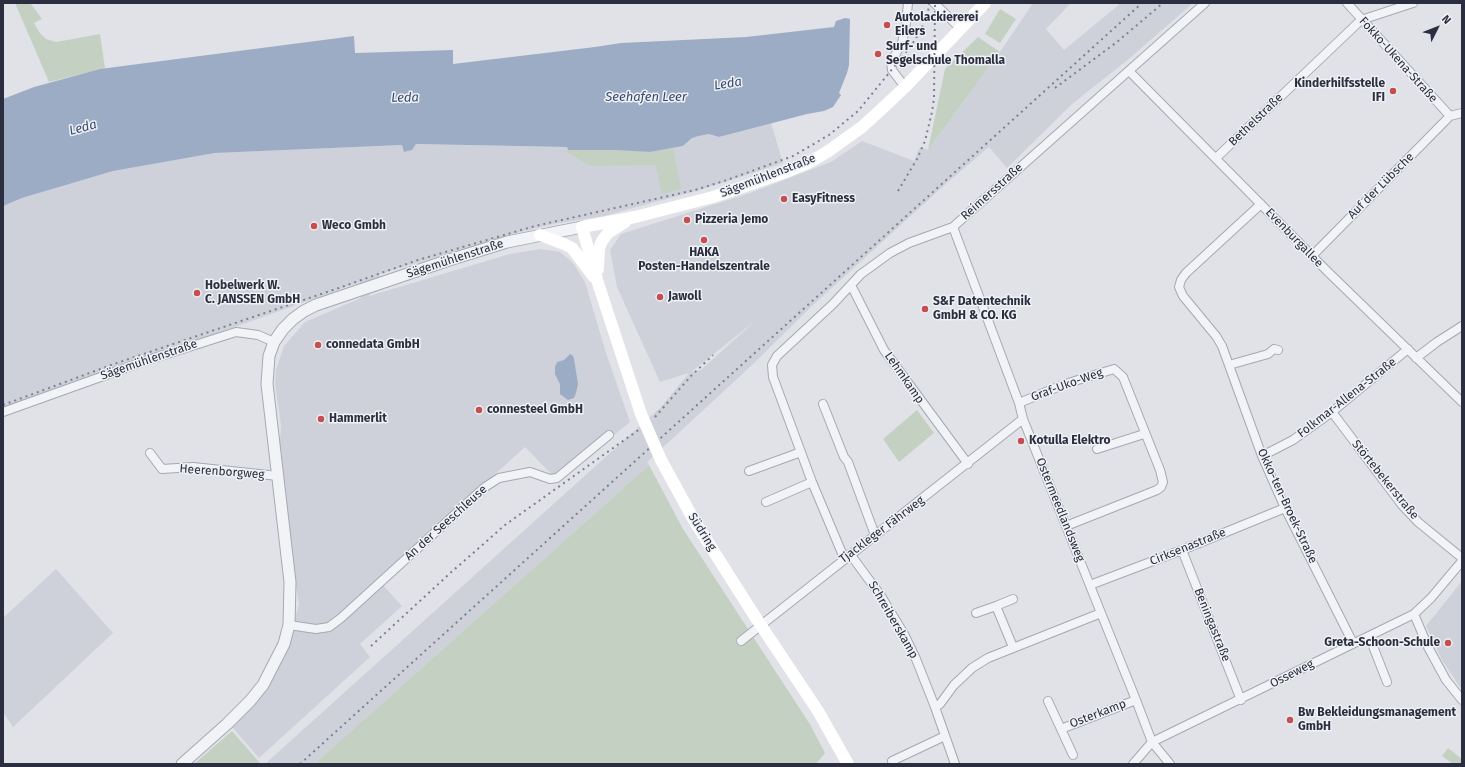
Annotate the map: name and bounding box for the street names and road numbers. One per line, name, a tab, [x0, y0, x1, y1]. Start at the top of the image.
street label: Fokko-Ukena-Straße	[1356, 14, 1440, 106]
street label: Bethelstraße	[1226, 91, 1286, 149]
street label: Auf der Lübsche	[1345, 150, 1417, 222]
street label: Sägemühlenstraße	[718, 151, 818, 201]
street label: Reimersstraße	[958, 161, 1026, 223]
street label: Evenburgallee	[1262, 205, 1326, 271]
street label: Sägemühlenstraße	[405, 237, 505, 281]
street label: Sägemühlenstraße	[99, 337, 199, 383]
street label: Lehmkamp	[881, 350, 927, 406]
street label: Folkmar-Allena-Straße	[1295, 355, 1399, 441]
street label: Graf-Uko-Weg	[1029, 365, 1105, 405]
street label: Störtebekerstraße	[1349, 437, 1421, 523]
street label: Okko-ten-Broek-Straße	[1254, 446, 1320, 566]
street label: Ostermeedlandsweg	[1033, 456, 1087, 564]
street label: Heerenborgweg	[179, 462, 265, 482]
street label: An der Seeschleuse	[402, 482, 490, 564]
street label: Tjackleger Fährweg	[837, 493, 927, 567]
street label: Südring	[685, 510, 719, 554]
street label: Cirksenastraße	[1148, 525, 1228, 569]
street label: Schreiberskamp	[865, 579, 921, 661]
street label: Beningastraße	[1191, 586, 1233, 664]
street label: Osseweg	[1268, 657, 1316, 691]
street label: Osterkamp	[1068, 697, 1128, 731]

